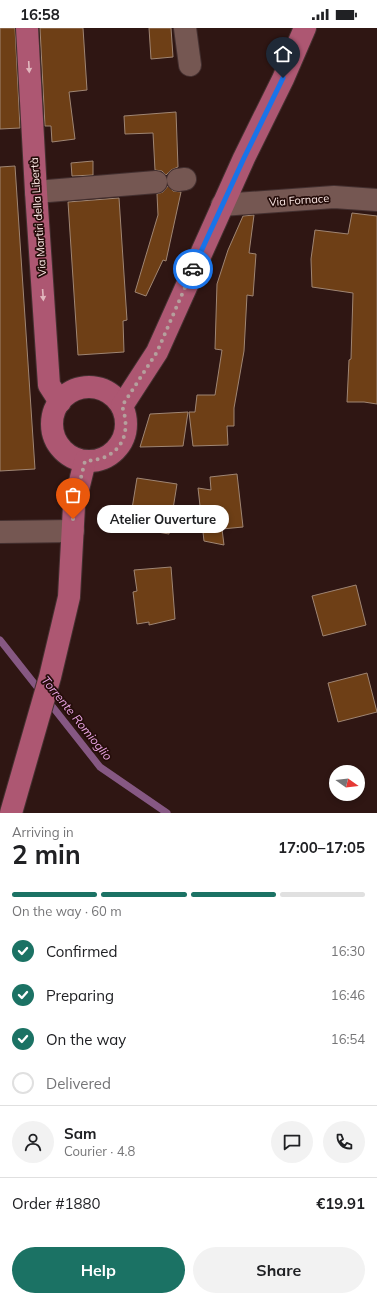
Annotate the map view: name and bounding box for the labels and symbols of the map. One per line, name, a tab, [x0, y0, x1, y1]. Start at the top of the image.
pin	[266, 37, 300, 78]
one-way arrow	[26, 61, 33, 73]
street label: Via Martiri della Libertà	[27, 157, 49, 277]
street label: Via Fornace	[268, 191, 330, 209]
courier	[173, 249, 213, 289]
one-way arrow	[39, 289, 46, 301]
pin	[56, 478, 90, 519]
callout: Atelier Ouverture	[97, 505, 229, 533]
water label: Torrente Romioglio	[38, 673, 116, 763]
north arrow	[329, 765, 365, 801]

